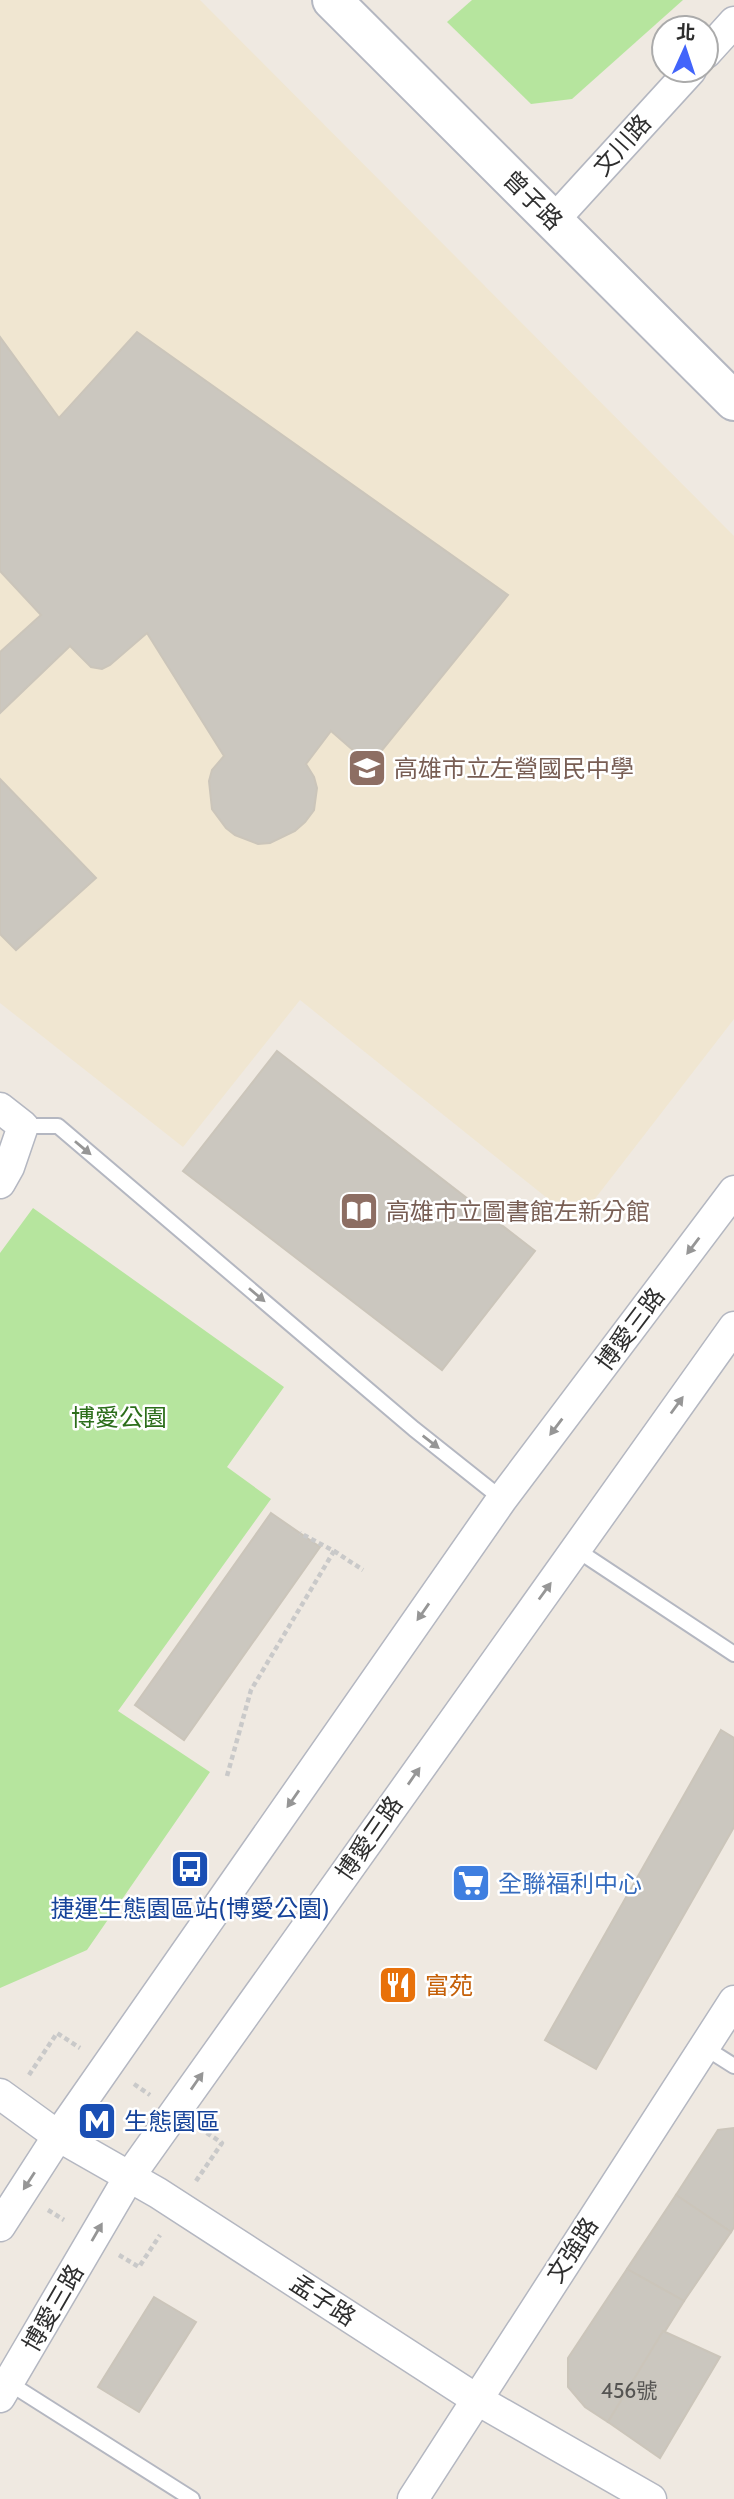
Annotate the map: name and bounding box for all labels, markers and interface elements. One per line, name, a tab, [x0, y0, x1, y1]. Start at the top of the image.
north arrow	[650, 14, 720, 84]
text: 北	[676, 21, 696, 45]
street label: 文川路	[587, 109, 657, 181]
street label: 曾子路	[497, 164, 569, 236]
school or university icon: 高雄市立左營國民中學	[346, 747, 388, 789]
place label: 高雄市立左營國民中學	[394, 754, 634, 783]
one-way arrow	[75, 1140, 92, 1155]
library icon: 高雄市立圖書館左新分館	[338, 1190, 380, 1232]
place label: 高雄市立圖書館左新分館	[386, 1197, 650, 1226]
one-way arrow	[686, 1236, 700, 1255]
street label: 博愛三路	[590, 1282, 670, 1376]
one-way arrow	[248, 1288, 266, 1303]
one-way arrow	[670, 1396, 684, 1414]
park label: 博愛公園	[71, 1403, 167, 1432]
one-way arrow	[549, 1418, 564, 1436]
one-way arrow	[421, 1435, 439, 1450]
one-way arrow	[538, 1582, 552, 1600]
one-way arrow	[416, 1603, 430, 1621]
one-way arrow	[406, 1767, 420, 1785]
one-way arrow	[286, 1790, 300, 1808]
street label: 博愛三路	[330, 1790, 408, 1886]
bus stop icon: 捷運生態園區站(博愛公園)	[169, 1848, 211, 1890]
supermarket icon: 全聯福利中心	[450, 1862, 492, 1904]
place label: 全聯福利中心	[498, 1869, 642, 1898]
place label: 捷運生態園區站(博愛公園)	[50, 1894, 330, 1923]
restaurant icon: 富苑	[377, 1964, 419, 2006]
place label: 富苑	[425, 1971, 473, 2000]
one-way arrow	[190, 2072, 204, 2090]
metro station icon: 生態園區	[76, 2100, 118, 2142]
place label: 生態園區	[124, 2107, 220, 2136]
one-way arrow	[23, 2172, 36, 2191]
street label: 文強路	[540, 2212, 604, 2288]
one-way arrow	[91, 2223, 103, 2242]
street label: 博愛三路	[16, 2259, 90, 2357]
street label: 孟子路	[285, 2268, 361, 2332]
house number: 456號	[601, 2378, 657, 2403]

